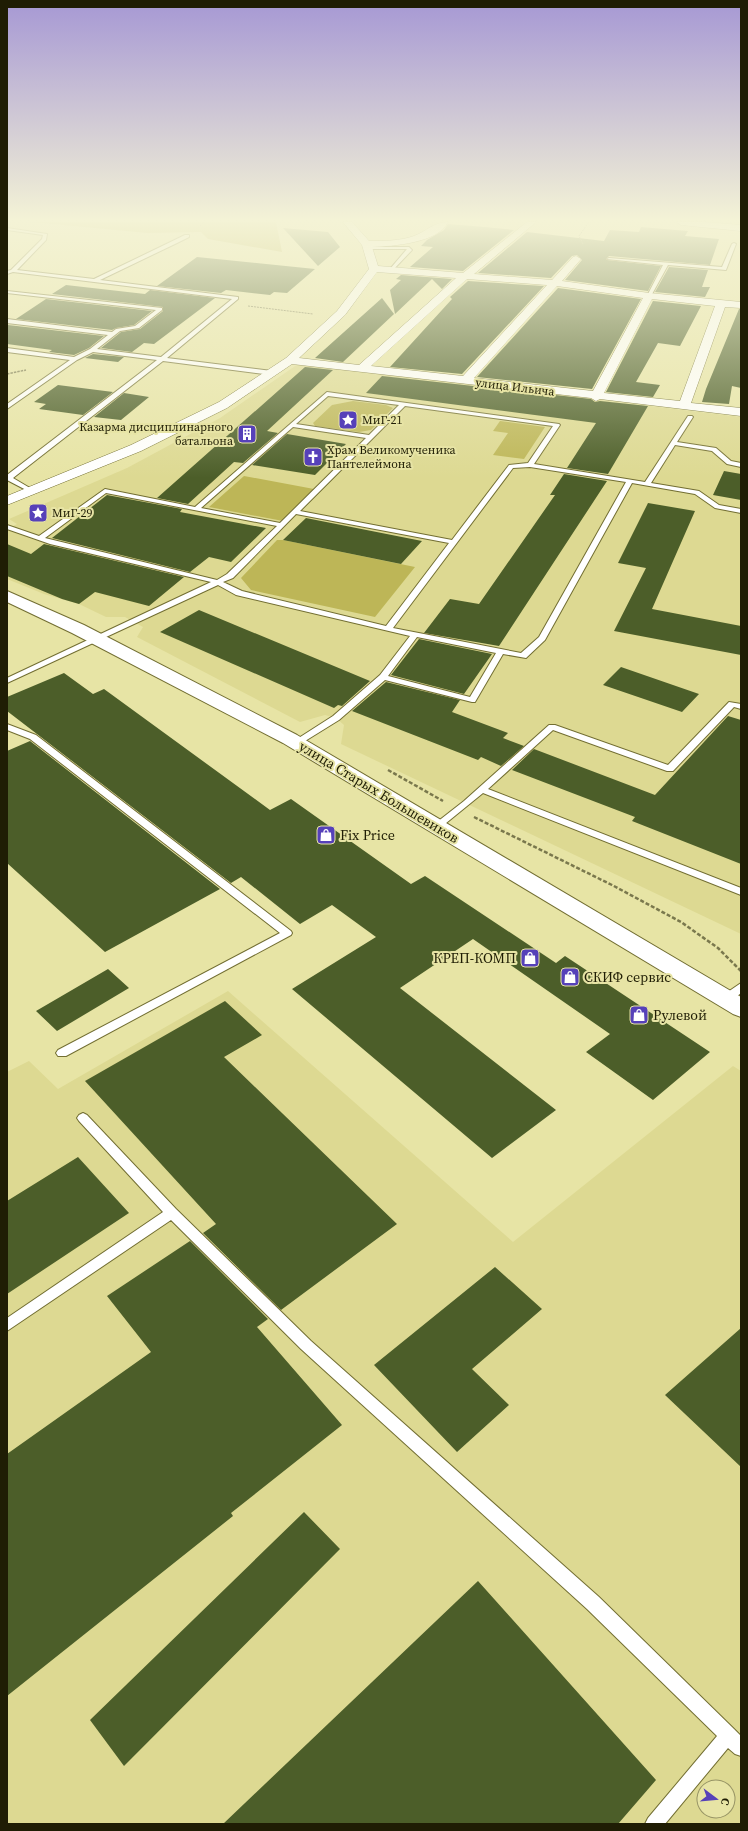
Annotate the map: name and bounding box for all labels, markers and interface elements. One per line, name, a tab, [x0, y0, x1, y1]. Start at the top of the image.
street label: улица Ильича	[475, 374, 556, 400]
place icon: МиГ-21	[337, 409, 359, 431]
place label: МиГ-21	[362, 412, 403, 428]
place label: Казарма дисциплинарного батальона	[79, 419, 234, 449]
building icon: Казарма дисциплинарного батальона	[236, 423, 258, 445]
place label: Храм Великомученика Пантелеймона	[327, 442, 457, 472]
church icon: Храм Великомученика Пантелеймона	[302, 446, 324, 468]
place icon: МиГ-29	[27, 502, 49, 524]
place label: МиГ-29	[52, 505, 93, 521]
street label: улица Старых Большевиков	[295, 736, 463, 848]
shop icon: Fix Price	[315, 824, 337, 846]
place label: Fix Price	[340, 825, 395, 845]
shop icon: КРЕП-КОМП	[519, 947, 541, 969]
place label: КРЕП-КОМП	[433, 948, 516, 968]
shop icon: СКИФ сервис	[559, 966, 581, 988]
place label: СКИФ сервис	[584, 967, 671, 987]
shop icon: Рулевой	[628, 1004, 650, 1026]
place label: Рулевой	[653, 1005, 707, 1025]
north arrow	[696, 1779, 736, 1819]
text: С	[717, 1796, 733, 1807]

